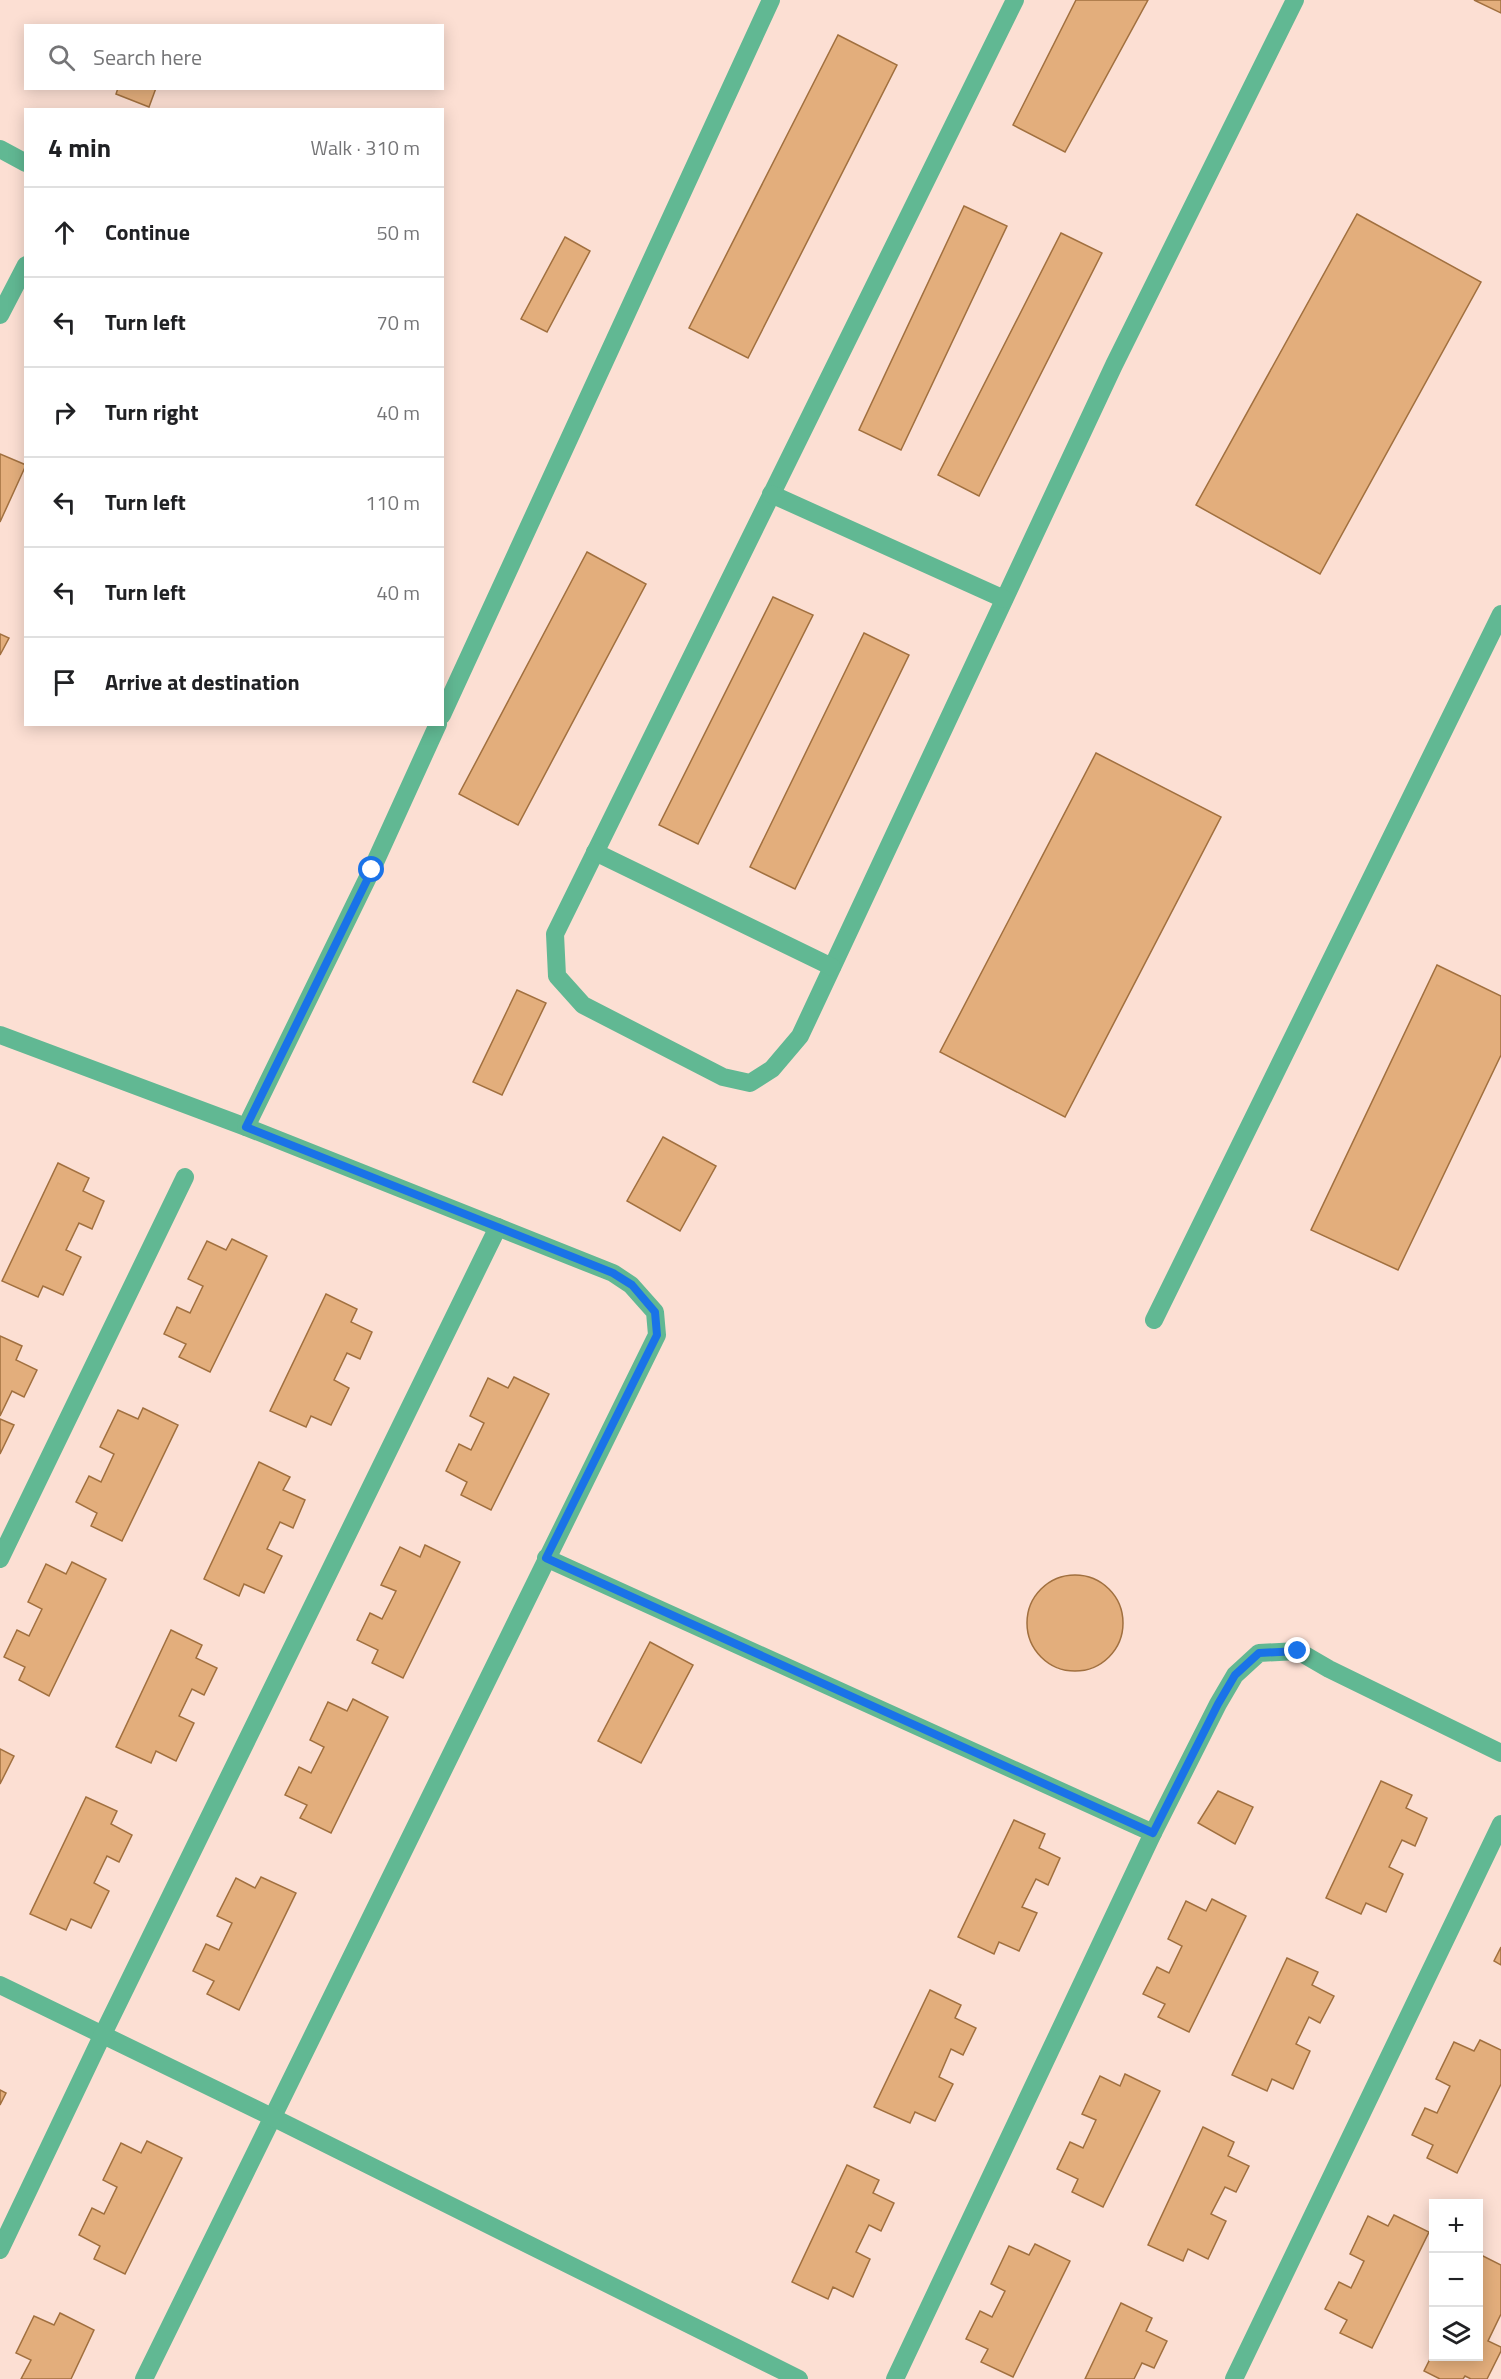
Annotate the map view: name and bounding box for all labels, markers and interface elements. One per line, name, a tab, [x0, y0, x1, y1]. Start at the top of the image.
search box	[24, 24, 444, 90]
text: Search here	[93, 40, 202, 74]
icon: search	[45, 41, 78, 74]
text: 4 min	[48, 128, 111, 167]
text: Walk · 310 m	[311, 132, 420, 163]
text: Continue	[105, 215, 190, 249]
icon: ahead	[48, 216, 81, 249]
text: 50 m	[376, 217, 420, 248]
text: Turn left	[105, 305, 186, 339]
icon: left	[48, 306, 81, 339]
text: 70 m	[376, 307, 420, 338]
text: Turn right	[105, 395, 199, 429]
icon: right	[48, 396, 81, 429]
text: 40 m	[376, 397, 420, 428]
text: Turn left	[105, 485, 186, 519]
icon: left	[48, 486, 81, 519]
text: 110 m	[365, 487, 420, 518]
text: Turn left	[105, 575, 186, 609]
icon: left	[48, 576, 81, 609]
text: 40 m	[376, 577, 420, 608]
text: Arrive at destination	[105, 665, 300, 699]
icon: arrive	[48, 666, 81, 699]
route start	[358, 856, 384, 882]
route end	[1284, 1637, 1310, 1663]
map controls	[1429, 2199, 1483, 2361]
button: +	[1429, 2199, 1483, 2253]
button: −	[1429, 2253, 1483, 2307]
button: layers	[1429, 2307, 1483, 2361]

